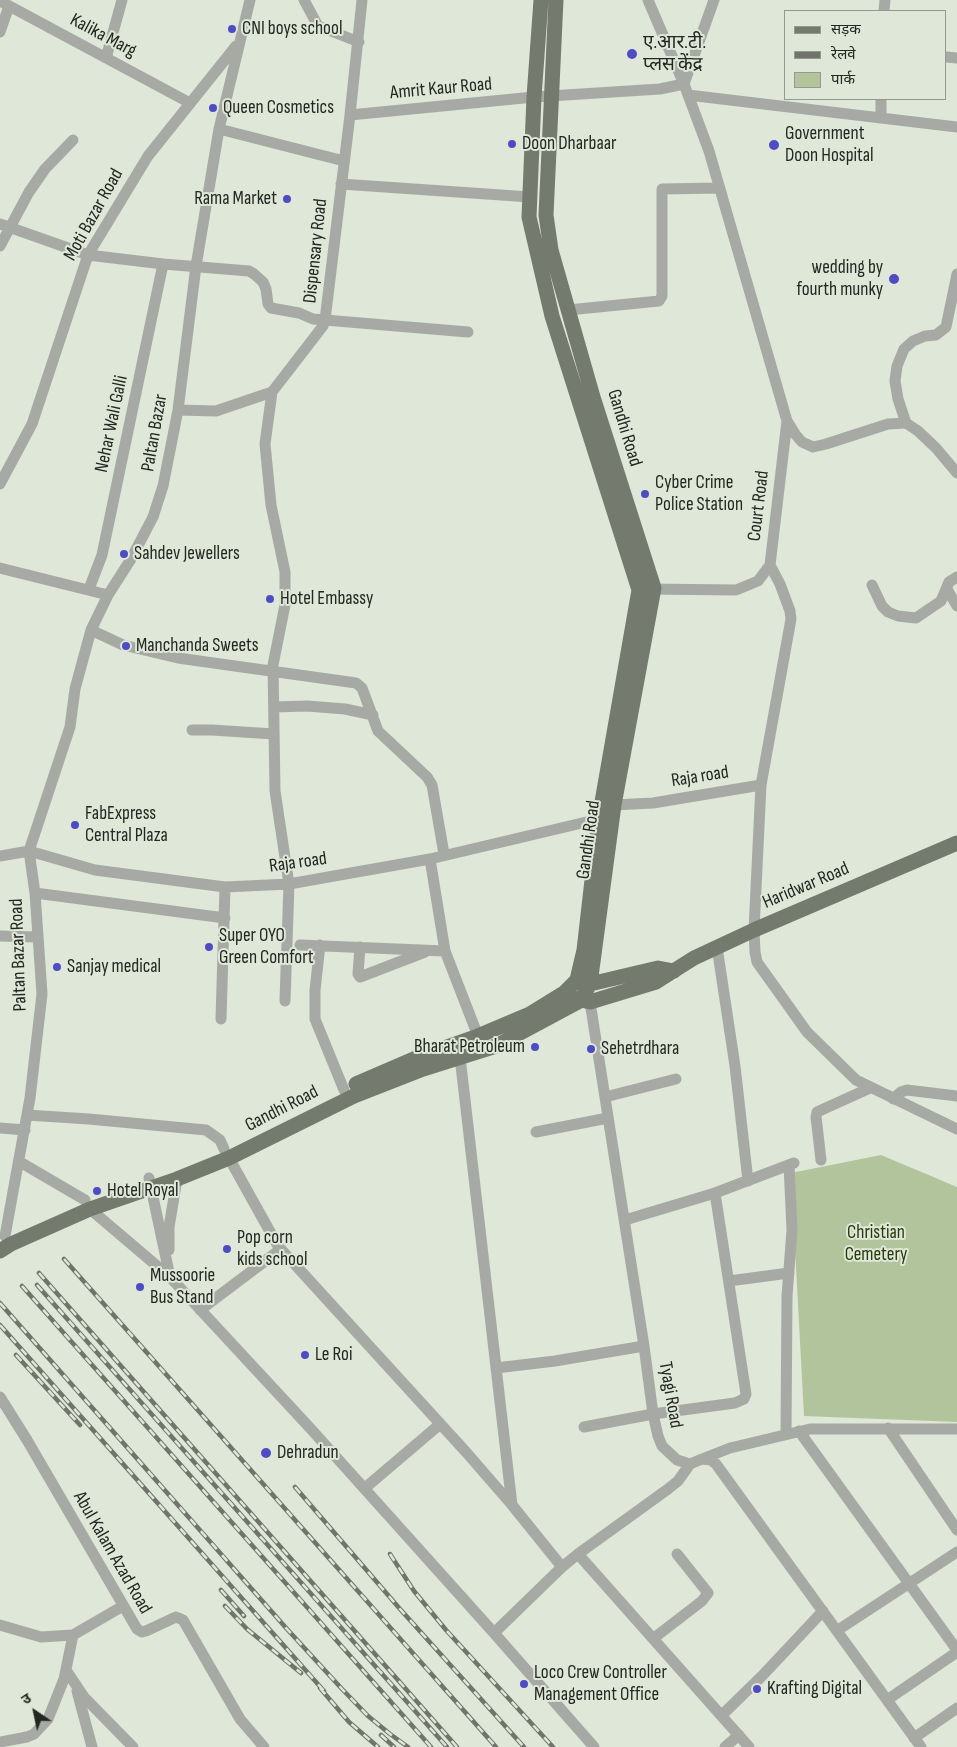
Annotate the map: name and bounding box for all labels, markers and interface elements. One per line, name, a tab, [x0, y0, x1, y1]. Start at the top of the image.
street label: Kalika Marg	[66, 9, 140, 63]
legend	[784, 10, 947, 100]
place label: CNI boys school	[242, 18, 342, 40]
text: सड़क	[831, 20, 861, 39]
marker: CNI boys school	[226, 23, 238, 35]
place label: ए.आर.टी. प्लस केंद्र	[643, 32, 706, 76]
text: रेलवे	[831, 45, 856, 64]
marker: ए.आर.टी. प्लस केंद्र	[625, 47, 639, 61]
text: पार्क	[831, 70, 855, 89]
street label: Amrit Kaur Road	[389, 73, 493, 105]
place label: Queen Cosmetics	[223, 97, 334, 119]
marker: Queen Cosmetics	[207, 102, 219, 114]
place label: Government Doon Hospital	[785, 123, 874, 167]
place label: Doon Dharbaar	[522, 133, 616, 155]
marker: Doon Dharbaar	[506, 138, 518, 150]
marker: Government Doon Hospital	[767, 138, 781, 152]
street label: Moti Bazar Road	[59, 165, 129, 265]
place label: Rama Market	[194, 188, 277, 210]
marker: Rama Market	[281, 193, 293, 205]
street label: Dispensary Road	[299, 198, 333, 304]
place label: wedding by fourth munky	[797, 257, 883, 301]
marker: wedding by fourth munky	[887, 272, 901, 286]
street label: Nehar Wali Galli	[91, 373, 133, 475]
street label: Gandhi Road	[602, 387, 646, 469]
street label: Paltan Bazar	[137, 393, 173, 473]
street label: Court Road	[743, 469, 775, 543]
place label: Cyber Crime Police Station	[655, 472, 743, 516]
marker: Cyber Crime Police Station	[639, 488, 651, 500]
place label: Sahdev Jewellers	[134, 543, 240, 565]
marker: Sahdev Jewellers	[118, 548, 130, 560]
place label: Hotel Embassy	[280, 588, 373, 610]
marker: Hotel Embassy	[264, 593, 276, 605]
place label: Manchanda Sweets	[136, 635, 259, 657]
marker: Manchanda Sweets	[120, 640, 132, 652]
street label: Raja road	[670, 761, 730, 793]
street label: Gandhi Road	[572, 799, 606, 881]
place label: FabExpress Central Plaza	[85, 803, 168, 847]
marker: FabExpress Central Plaza	[69, 819, 81, 831]
street label: Raja road	[268, 848, 328, 878]
street label: Haridwar Road	[759, 858, 853, 914]
street label: Paltan Bazar Road	[6, 898, 32, 1012]
place label: Super OYO Green Comfort	[219, 925, 314, 969]
marker: Super OYO Green Comfort	[203, 941, 215, 953]
place label: Sanjay medical	[67, 956, 161, 978]
marker: Sanjay medical	[51, 961, 63, 973]
place label: Bharat Petroleum	[414, 1036, 525, 1058]
place label: Sehetrdhara	[601, 1038, 679, 1060]
marker: Bharat Petroleum	[529, 1041, 541, 1053]
marker: Sehetrdhara	[585, 1043, 597, 1055]
street label: Gandhi Road	[242, 1081, 322, 1137]
place label: Hotel Royal	[107, 1180, 179, 1202]
marker: Hotel Royal	[91, 1185, 103, 1197]
park label: Christian Cemetery	[845, 1222, 907, 1266]
place label: Pop corn kids school	[237, 1227, 307, 1271]
marker: Pop corn kids school	[221, 1243, 233, 1255]
place label: Mussoorie Bus Stand	[150, 1265, 215, 1309]
marker: Mussoorie Bus Stand	[134, 1281, 146, 1293]
place label: Le Roi	[315, 1344, 352, 1366]
marker: Le Roi	[299, 1349, 311, 1361]
street label: Tyagi Road	[653, 1360, 687, 1430]
place label: Dehradun	[277, 1442, 339, 1464]
marker: Dehradun	[259, 1446, 273, 1460]
street label: Abul Kalam Azad Road	[68, 1488, 156, 1618]
place label: Loco Crew Controller Management Office	[534, 1662, 667, 1706]
marker: Loco Crew Controller Management Office	[518, 1678, 530, 1690]
place label: Krafting Digital	[767, 1678, 862, 1700]
marker: Krafting Digital	[751, 1683, 763, 1695]
north arrow	[10, 1687, 60, 1737]
text: उ	[18, 1690, 34, 1708]

